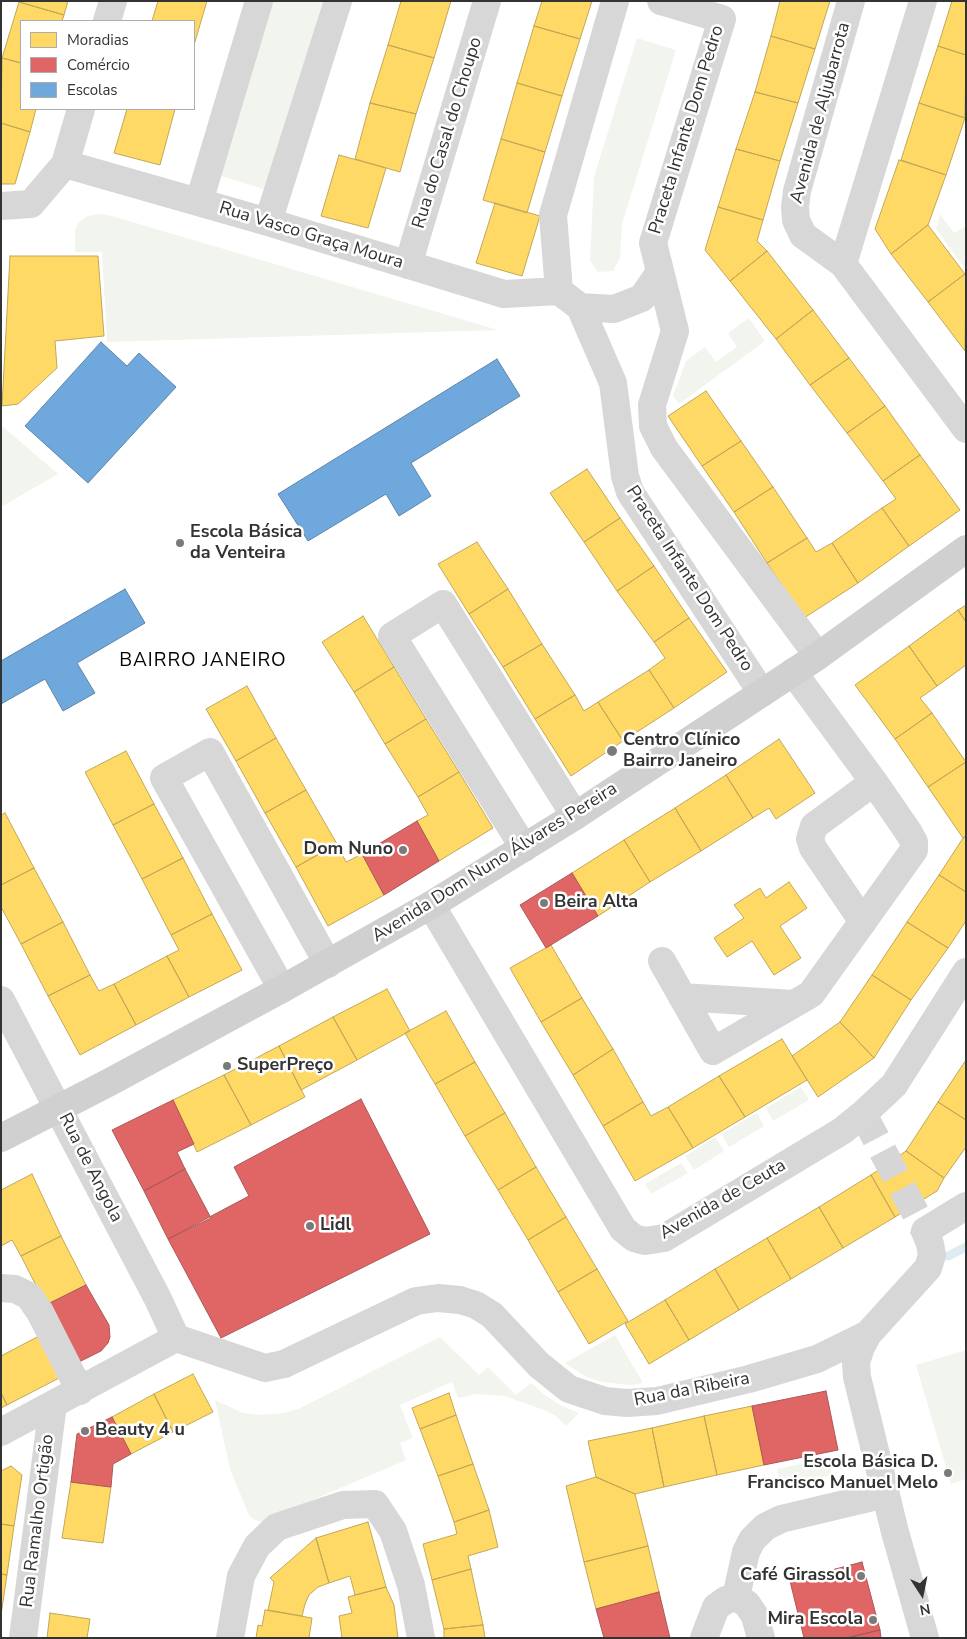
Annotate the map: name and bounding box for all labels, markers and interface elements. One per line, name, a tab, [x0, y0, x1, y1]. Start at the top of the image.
legend	[20, 20, 195, 110]
street label: Avenida de Aljubarrota	[786, 20, 856, 206]
street label: Praceta Infante Dom Pedro	[645, 23, 729, 237]
text: Moradias	[67, 30, 129, 50]
street label: Rua do Casal do Choupo	[409, 35, 487, 231]
text: Comércio	[67, 55, 130, 75]
text: Escolas	[67, 80, 118, 100]
street label: Rua Vasco Graça Moura	[216, 198, 406, 274]
street label: Praceta Infante Dom Pedro	[621, 482, 757, 676]
place label: Escola Básica da Venteira	[190, 522, 302, 564]
marker: Escola Básica da Venteira	[174, 537, 186, 549]
district label: BAIRRO JANEIRO	[118, 650, 288, 672]
place label: Centro Clínico Bairro Janeiro	[623, 730, 740, 772]
marker: Centro Clínico Bairro Janeiro	[605, 744, 619, 758]
street label: Avenida Dom Nuno Álvares Pereira	[369, 778, 621, 948]
place label: Dom Nuno	[303, 839, 393, 861]
marker: Dom Nuno	[397, 844, 409, 856]
place label: Beira Alta	[554, 892, 638, 914]
marker: Beira Alta	[538, 897, 550, 909]
place label: SuperPreço	[237, 1055, 333, 1077]
marker: SuperPreço	[221, 1060, 233, 1072]
street label: Rua de Angola	[53, 1110, 127, 1226]
street label: Avenida de Ceuta	[656, 1155, 790, 1245]
place label: Lidl	[320, 1215, 351, 1237]
marker: Lidl	[304, 1220, 316, 1232]
street label: Rua da Ribeira	[632, 1368, 752, 1412]
place label: Beauty 4 u	[95, 1420, 185, 1442]
marker: Beauty 4 u	[79, 1425, 91, 1437]
street label: Rua Ramalho Ortigão	[17, 1433, 59, 1609]
place label: Escola Básica D. Francisco Manuel Melo	[747, 1452, 938, 1495]
marker: Escola Básica D. Francisco Manuel Melo	[942, 1467, 954, 1479]
place label: Café Girassol	[740, 1565, 851, 1587]
north arrow	[897, 1569, 947, 1619]
marker: Café Girassol	[855, 1570, 867, 1582]
text: N	[918, 1599, 932, 1620]
place label: Mira Escola	[767, 1609, 863, 1631]
marker: Mira Escola	[867, 1614, 879, 1626]

